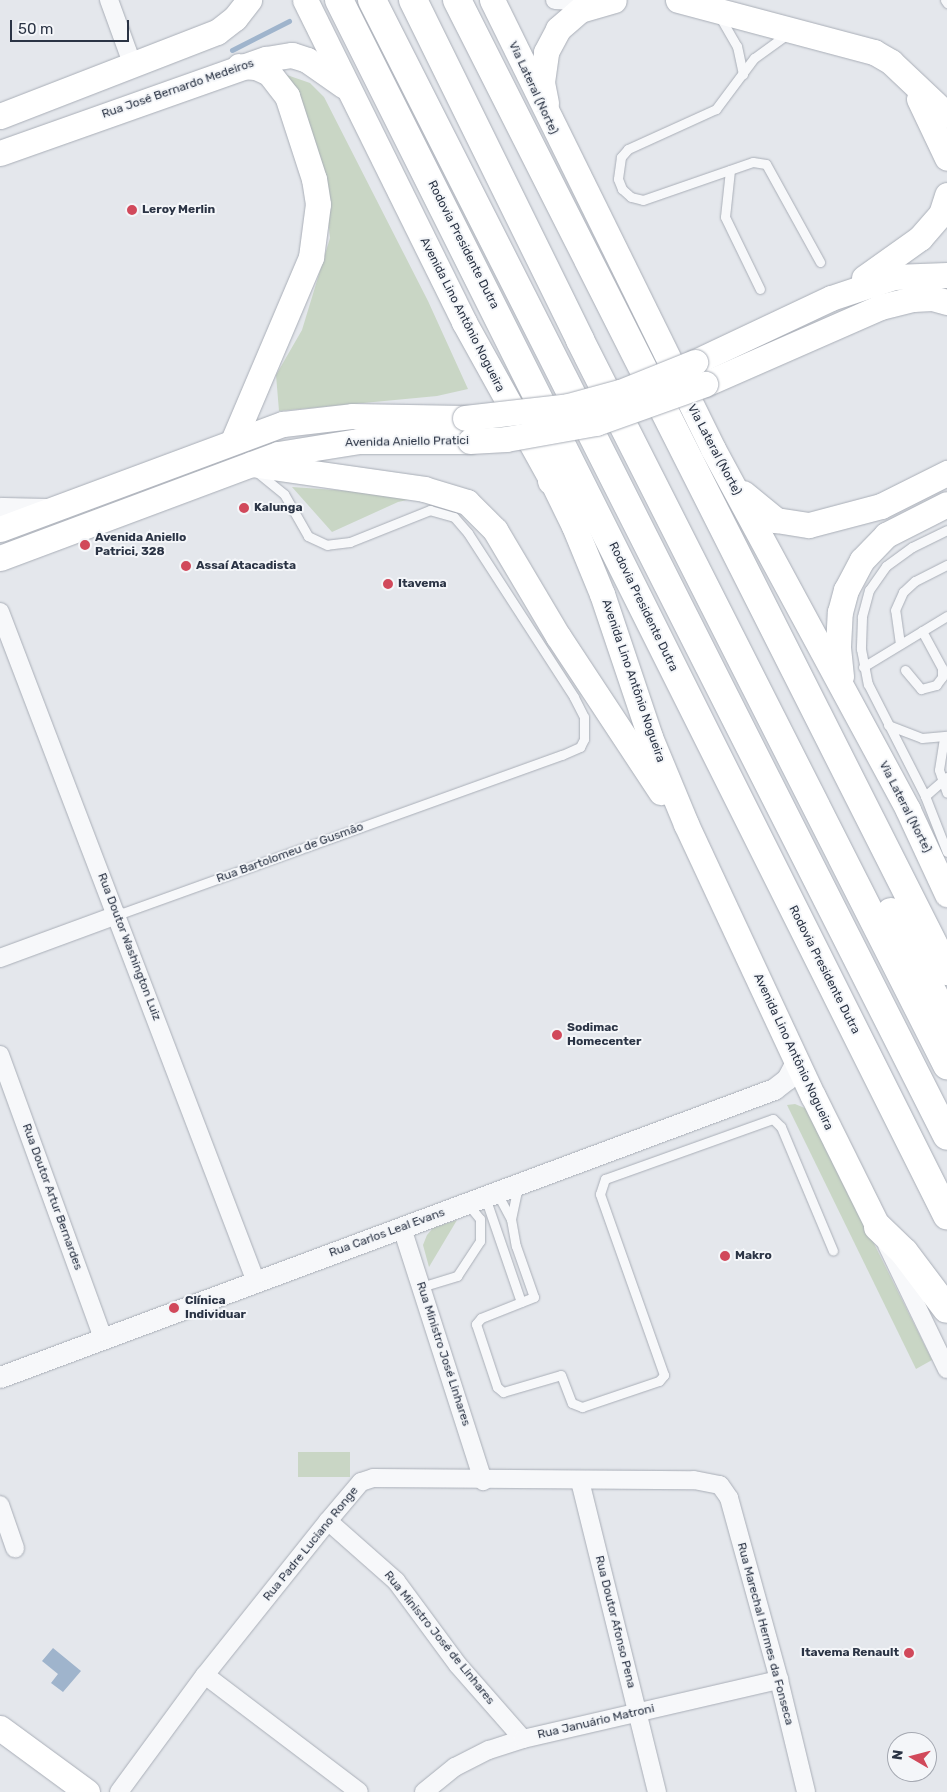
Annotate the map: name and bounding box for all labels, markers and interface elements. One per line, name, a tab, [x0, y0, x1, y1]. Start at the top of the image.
scale bar	[12, 10, 131, 42]
text: 50 m	[18, 20, 53, 38]
street label: Via Lateral (Norte)	[505, 39, 561, 137]
street label: Rua José Bernardo Medeiros	[100, 56, 256, 122]
street label: Rodovia Presidente Dutra	[424, 178, 502, 312]
place label: Leroy Merlin	[142, 203, 215, 217]
marker: Leroy Merlin	[126, 204, 138, 216]
street label: Avenida Lino Antônio Nogueira	[417, 235, 507, 395]
street label: Via Lateral (Norte)	[684, 402, 744, 498]
street label: Avenida Aniello Pratici	[345, 434, 469, 450]
place label: Kalunga	[254, 501, 302, 515]
marker: Kalunga	[238, 502, 250, 514]
place label: Avenida Aniello Patrici, 328	[95, 531, 187, 559]
marker: Avenida Aniello Patrici, 328	[79, 539, 91, 551]
street label: Rodovia Presidente Dutra	[605, 540, 681, 674]
place label: Assaí Atacadista	[196, 559, 296, 573]
marker: Assaí Atacadista	[180, 560, 192, 572]
place label: Itavema	[398, 577, 446, 591]
marker: Itavema	[382, 578, 394, 590]
street label: Avenida Lino Antônio Nogueira	[598, 598, 668, 764]
street label: Via Lateral (Norte)	[876, 759, 934, 855]
street label: Rua Bartolomeu de Gusmão	[215, 820, 365, 886]
street label: Rua Doutor Washington Luiz	[94, 871, 164, 1023]
street label: Rodovia Presidente Dutra	[785, 903, 863, 1037]
street label: Avenida Lino Antônio Nogueira	[750, 971, 836, 1133]
place label: Sodimac Homecenter	[567, 1021, 641, 1049]
marker: Sodimac Homecenter	[551, 1029, 563, 1041]
street label: Rua Doutor Artur Bernardes	[19, 1121, 85, 1273]
street label: Rua Carlos Leal Evans	[327, 1205, 447, 1261]
place label: Makro	[735, 1249, 772, 1263]
marker: Makro	[719, 1250, 731, 1262]
street label: Rua Ministro José Linhares	[413, 1280, 473, 1428]
place label: Clínica Individuar	[185, 1294, 246, 1322]
marker: Clínica Individuar	[167, 1301, 181, 1315]
street label: Rua Padre Luciano Ronge	[260, 1484, 362, 1604]
street label: Rua Marechal Hermes da Fonseca	[734, 1541, 796, 1727]
street label: Rua Doutor Afonso Pena	[591, 1554, 639, 1690]
street label: Rua Ministro José de Linhares	[381, 1568, 497, 1708]
place label: Itavema Renault	[801, 1646, 899, 1660]
marker: Itavema Renault	[903, 1647, 915, 1659]
street label: Rua Januário Matroni	[536, 1702, 656, 1742]
north arrow	[887, 1732, 937, 1782]
text: N	[889, 1749, 907, 1761]

